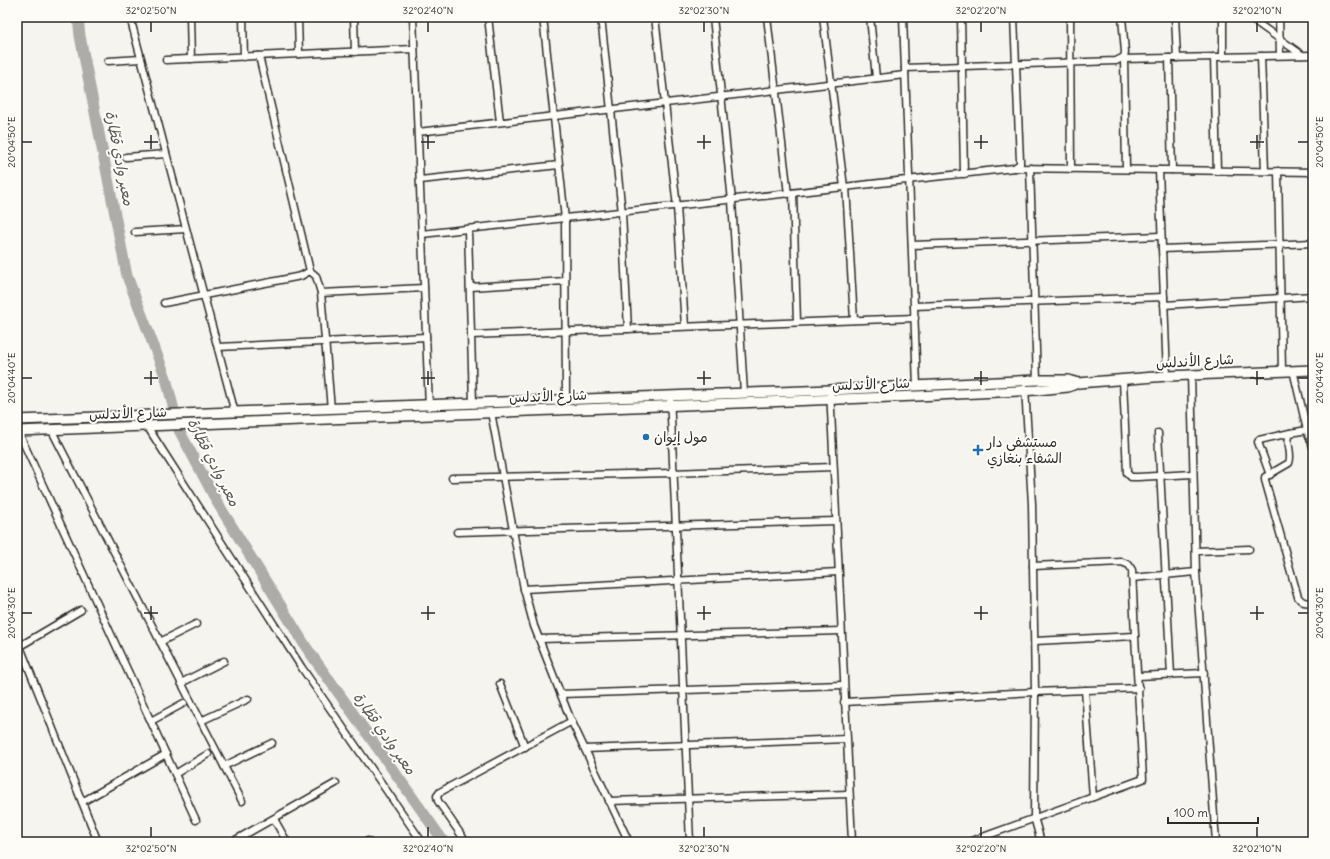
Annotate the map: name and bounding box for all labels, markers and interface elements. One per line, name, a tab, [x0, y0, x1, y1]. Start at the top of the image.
text: 32°02'50"N	[125, 4, 177, 17]
text: 32°02'40"N	[403, 4, 453, 17]
text: 32°02'30"N	[678, 4, 730, 17]
text: 32°02'20"N	[956, 4, 1006, 17]
text: 32°02'10"N	[1232, 4, 1282, 17]
water label: معبر وادي قطّارة	[100, 109, 139, 208]
text: 20°04'50"E	[5, 116, 18, 168]
text: 20°04'50"E	[1313, 116, 1326, 168]
street label: شارع الأندلس	[1156, 350, 1234, 373]
text: 20°04'40"E	[5, 352, 18, 404]
text: 20°04'40"E	[1313, 352, 1326, 404]
street label: شارع الأندلس	[832, 374, 910, 395]
street label: شارع الأندلس	[509, 386, 587, 407]
street label: شارع الأندلس	[89, 403, 167, 424]
water label: معبر وادي قطّارة	[182, 415, 244, 510]
place label: مول إيوان	[654, 428, 708, 446]
marker: مول إيوان	[641, 432, 651, 442]
place label: مستشفى دار الشفاء بنغازي	[986, 433, 1062, 469]
marker: مستشفى دار الشفاء بنغازي	[972, 444, 984, 456]
text: 20°04'30"E	[5, 587, 18, 639]
text: 20°04'30"E	[1313, 587, 1326, 639]
water label: معبر وادي قطّارة	[348, 688, 421, 779]
scale bar	[1168, 799, 1258, 825]
text: 100 m	[1174, 805, 1208, 820]
text: 32°02'50"N	[125, 842, 177, 855]
text: 32°02'40"N	[403, 842, 453, 855]
text: 32°02'30"N	[678, 842, 730, 855]
text: 32°02'20"N	[956, 842, 1006, 855]
text: 32°02'10"N	[1232, 842, 1282, 855]

